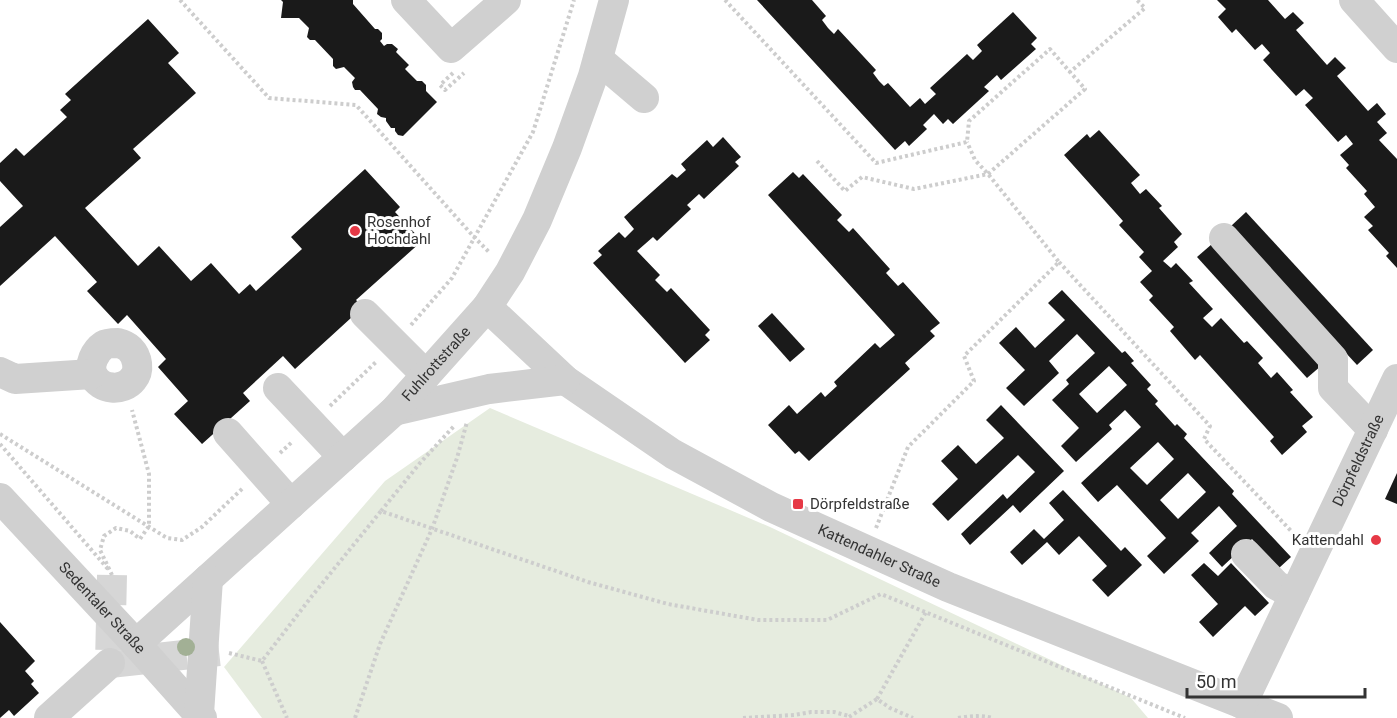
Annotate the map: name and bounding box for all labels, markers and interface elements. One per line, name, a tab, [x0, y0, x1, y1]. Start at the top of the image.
place label: Rosenhof Hochdahl	[367, 213, 432, 248]
marker: Rosenhof Hochdahl	[348, 224, 362, 238]
street label: Fuhlrottstraße	[398, 323, 474, 405]
street label: Dörpfeldstraße	[1329, 411, 1388, 509]
place label: Dörpfeldstraße	[810, 495, 910, 513]
marker: Dörpfeldstraße	[791, 497, 805, 511]
street label: Kattendahler Straße	[815, 520, 944, 591]
place label: Kattendahl	[1292, 531, 1364, 549]
marker: Kattendahl	[1369, 533, 1383, 547]
street label: Sedentaler Straße	[55, 558, 149, 657]
scale bar	[1187, 661, 1366, 699]
text: 50 m	[1196, 671, 1236, 692]

